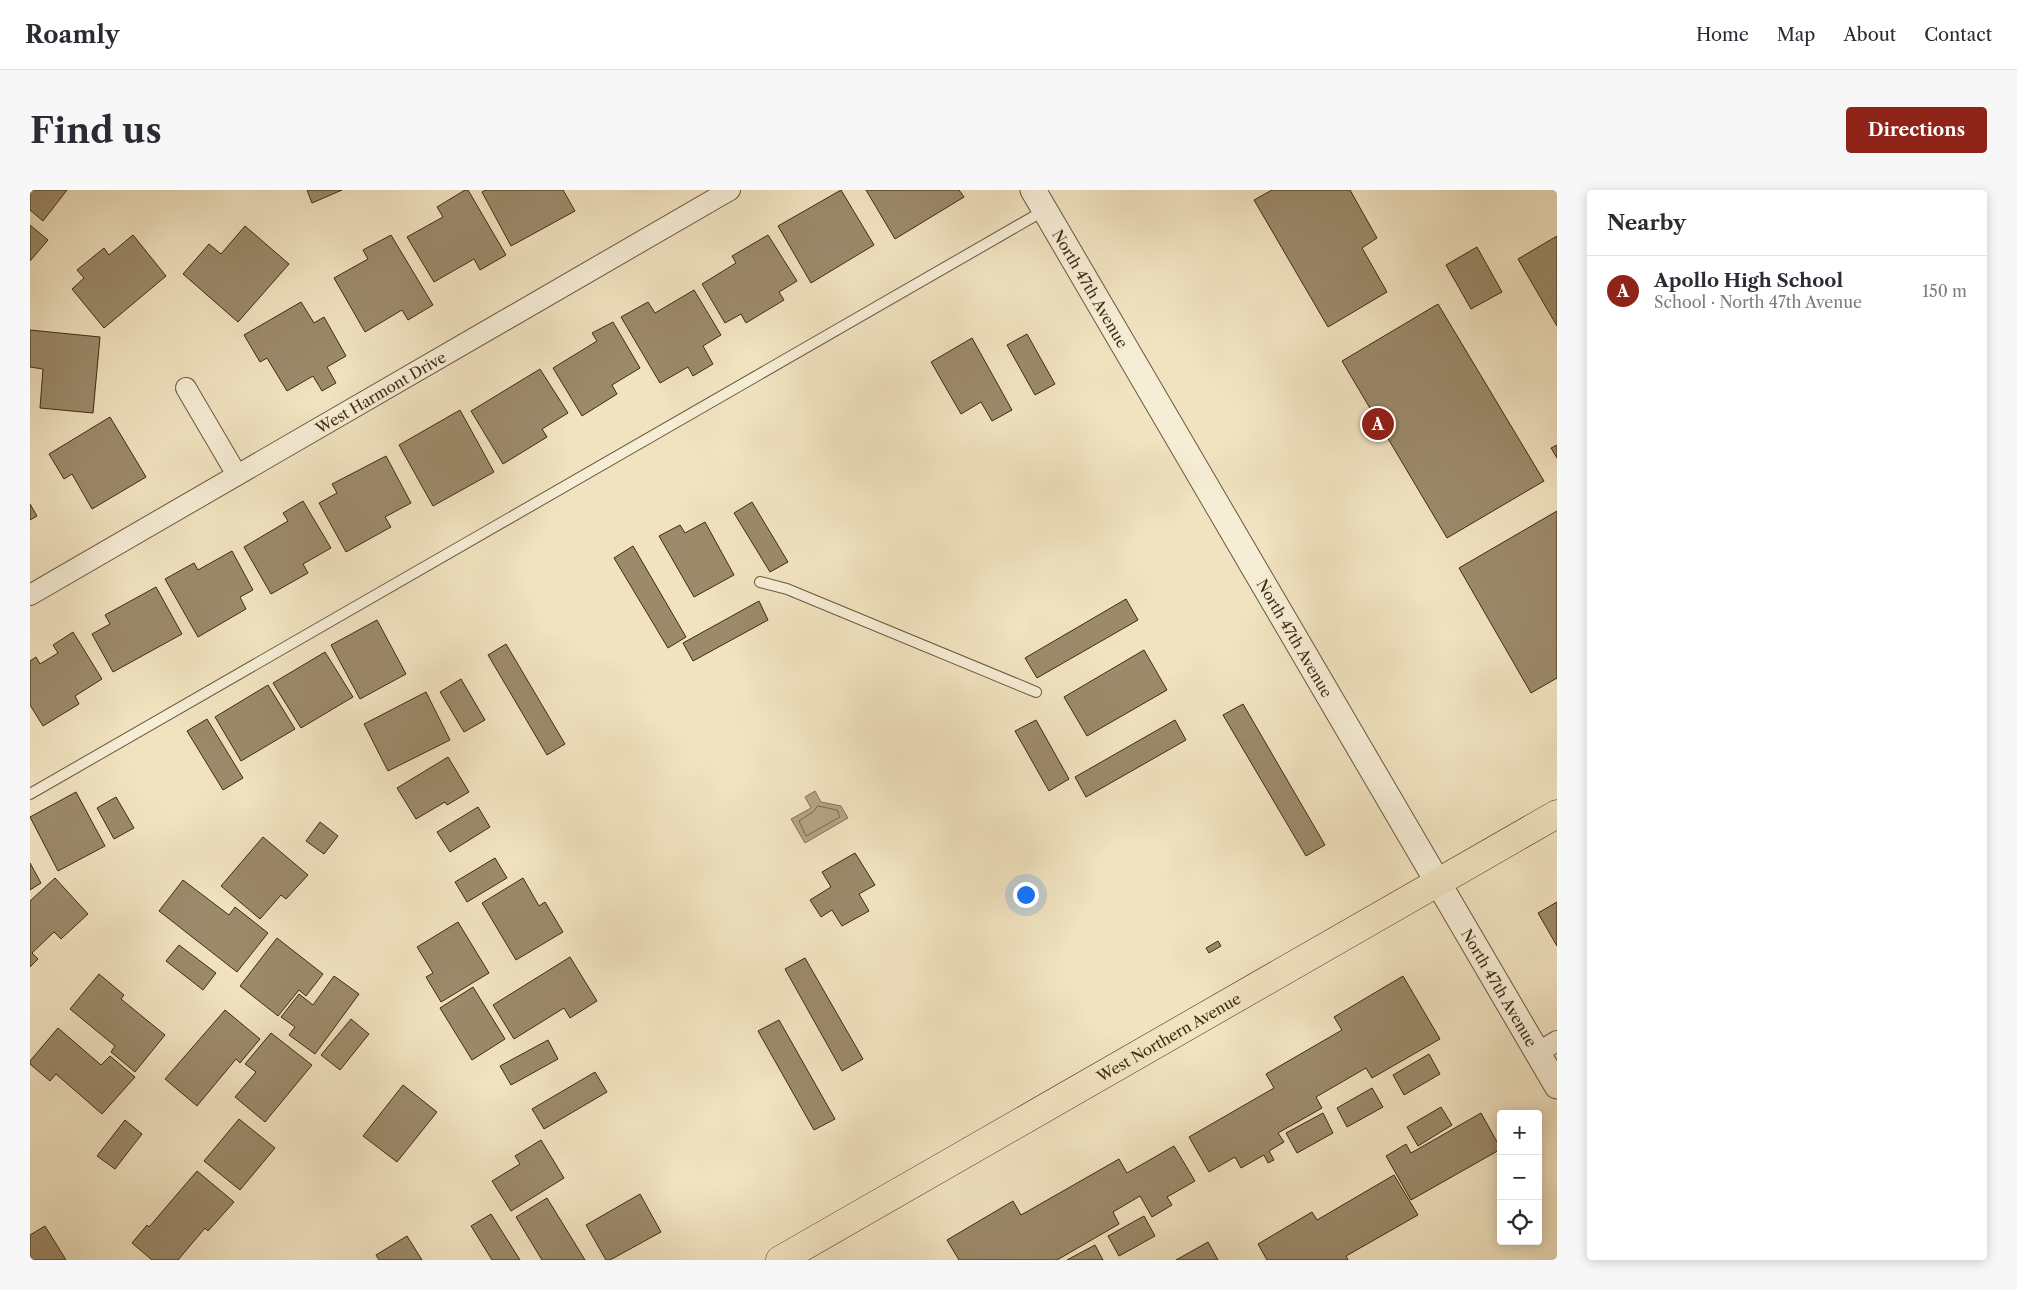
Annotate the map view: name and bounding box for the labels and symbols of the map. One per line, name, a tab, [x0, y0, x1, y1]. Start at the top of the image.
street label: North 47th Avenue	[1049, 226, 1133, 351]
street label: West Harmont Drive	[311, 347, 449, 438]
pin: A	[1362, 405, 1394, 443]
street label: North 47th Avenue	[1253, 575, 1337, 701]
your location	[1013, 882, 1039, 908]
street label: North 47th Avenue	[1458, 925, 1541, 1050]
street label: West Northern Avenue	[1093, 988, 1244, 1086]

